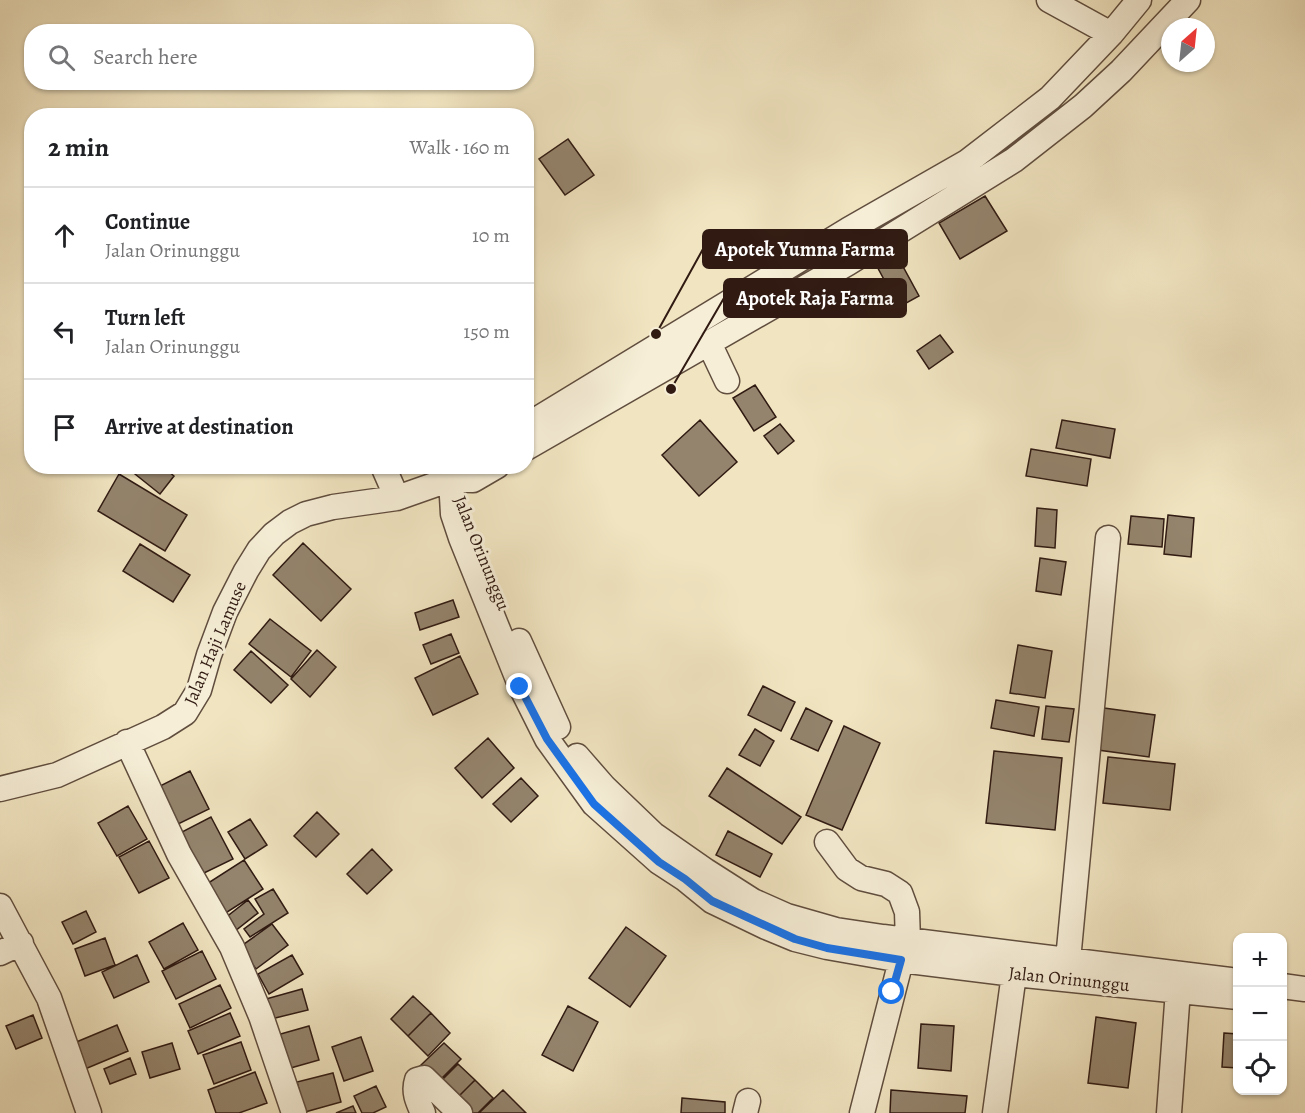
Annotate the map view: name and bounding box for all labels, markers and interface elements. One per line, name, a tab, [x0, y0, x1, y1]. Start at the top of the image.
north arrow	[1161, 18, 1215, 72]
search box	[24, 24, 534, 90]
icon: search	[45, 41, 78, 74]
text: Search here	[93, 42, 198, 72]
text: 2 min	[48, 130, 109, 165]
text: Walk · 160 m	[410, 134, 510, 161]
text: Continue	[105, 207, 190, 237]
icon: ahead	[48, 219, 81, 252]
text: 10 m	[472, 222, 510, 249]
callout: Apotek Yumna Farma	[703, 230, 907, 268]
text: Apotek Yumna Farma	[714, 236, 895, 263]
text: Jalan Orinunggu	[105, 237, 240, 264]
callout: Apotek Raja Farma	[724, 279, 906, 317]
text: Apotek Raja Farma	[735, 285, 894, 312]
text: Turn left	[105, 303, 185, 333]
icon: left	[48, 315, 81, 348]
text: 150 m	[463, 318, 510, 345]
text: Jalan Orinunggu	[105, 333, 240, 360]
icon: arrive	[48, 411, 81, 444]
text: Arrive at destination	[105, 412, 294, 442]
street label: Jalan Orinunggu	[448, 492, 516, 614]
street label: Jalan Haji Lamuse	[178, 577, 252, 709]
route end	[506, 673, 532, 699]
map controls	[1233, 933, 1287, 1095]
button: +	[1233, 933, 1287, 987]
street label: Jalan Orinunggu	[1007, 961, 1131, 997]
route start	[878, 978, 904, 1004]
button: −	[1233, 987, 1287, 1041]
button: locate	[1233, 1041, 1287, 1095]

